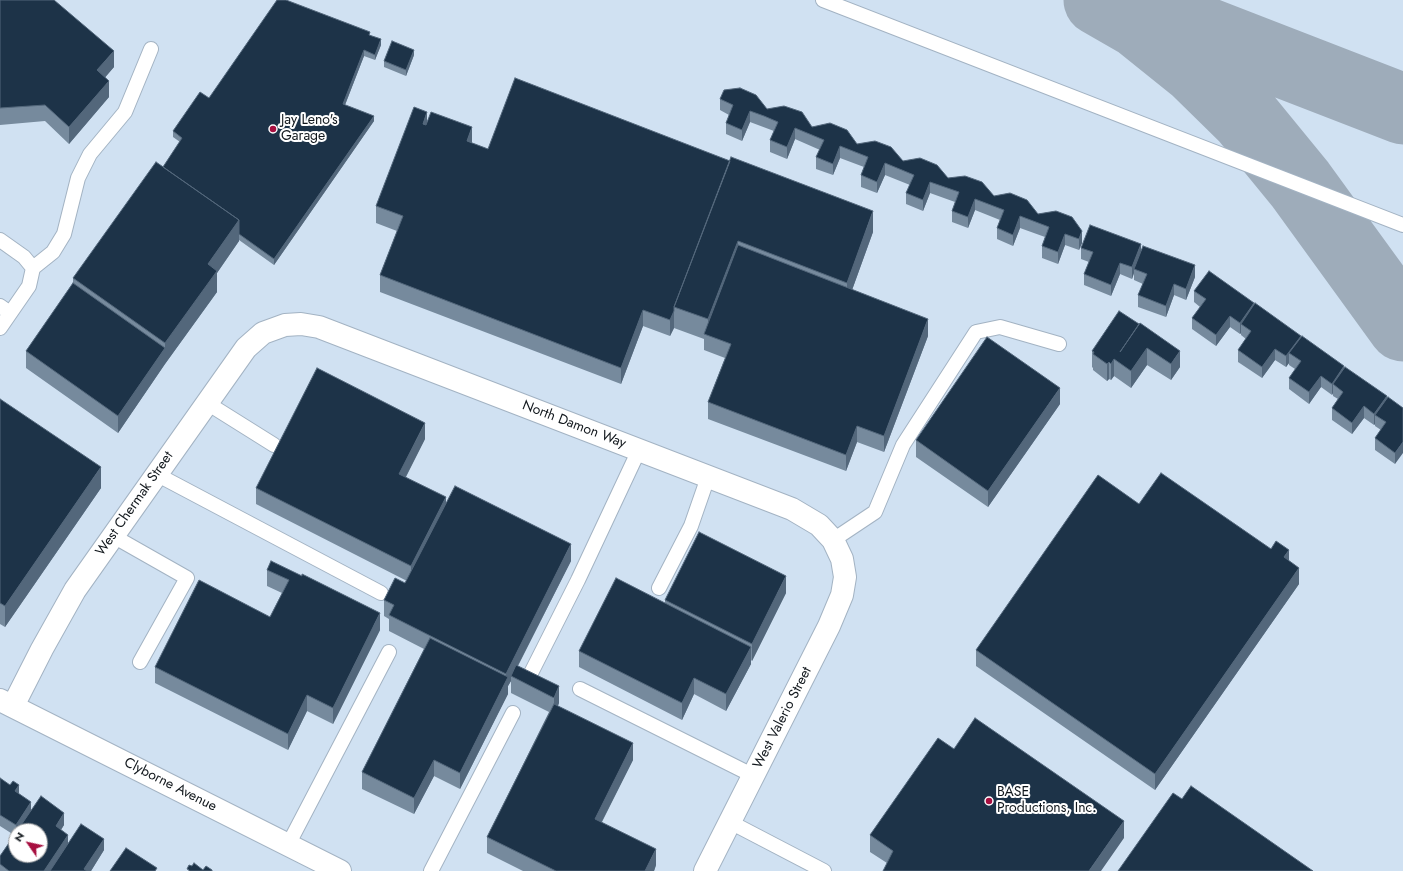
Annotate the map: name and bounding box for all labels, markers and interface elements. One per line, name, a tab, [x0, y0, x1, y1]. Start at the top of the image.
place label: Jay Leno's Garage	[281, 113, 338, 146]
marker: Jay Leno's Garage	[268, 124, 278, 134]
street label: North Damon Way	[520, 397, 628, 453]
street label: West Chermak Street	[93, 449, 177, 559]
street label: West Valerio Street	[750, 664, 816, 772]
street label: Clyborne Avenue	[121, 754, 219, 816]
place label: BASE Productions, Inc.	[997, 785, 1096, 818]
marker: BASE Productions, Inc.	[984, 796, 994, 806]
north arrow	[8, 823, 48, 863]
text: N	[10, 829, 28, 845]

